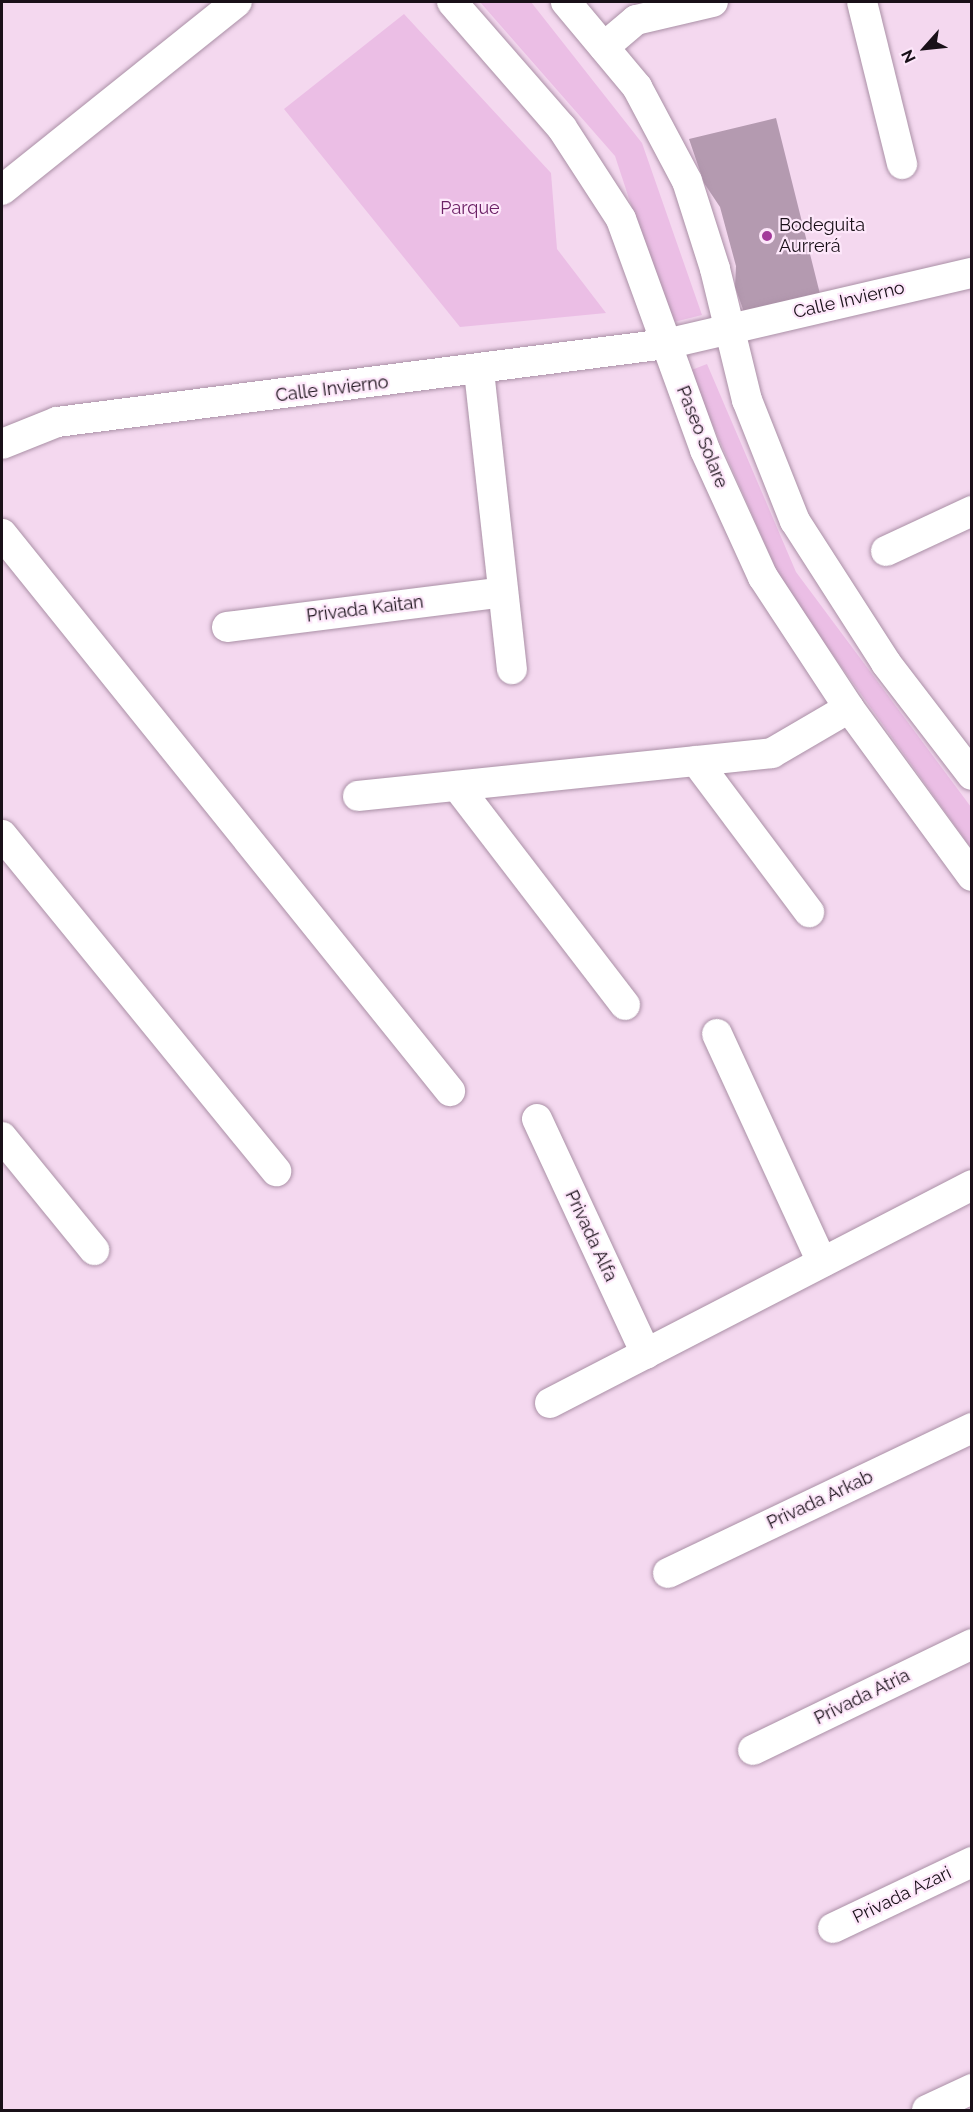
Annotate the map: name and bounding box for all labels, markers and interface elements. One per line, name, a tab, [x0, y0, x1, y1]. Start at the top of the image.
north arrow	[895, 18, 955, 78]
text: N	[897, 47, 920, 66]
park label: Parque	[440, 197, 500, 219]
place label: Bodeguita Aurrerá	[779, 215, 865, 258]
marker: Bodeguita Aurrerá	[760, 229, 774, 243]
street label: Calle Invierno	[791, 277, 907, 323]
street label: Calle Invierno	[274, 371, 390, 407]
street label: Paseo Solare	[672, 383, 732, 491]
street label: Privada Kaitan	[305, 591, 425, 627]
street label: Privada Alfa	[560, 1187, 622, 1285]
street label: Privada Arkab	[763, 1466, 877, 1534]
street label: Privada Atria	[810, 1664, 914, 1730]
street label: Privada Azari	[849, 1862, 955, 1928]

